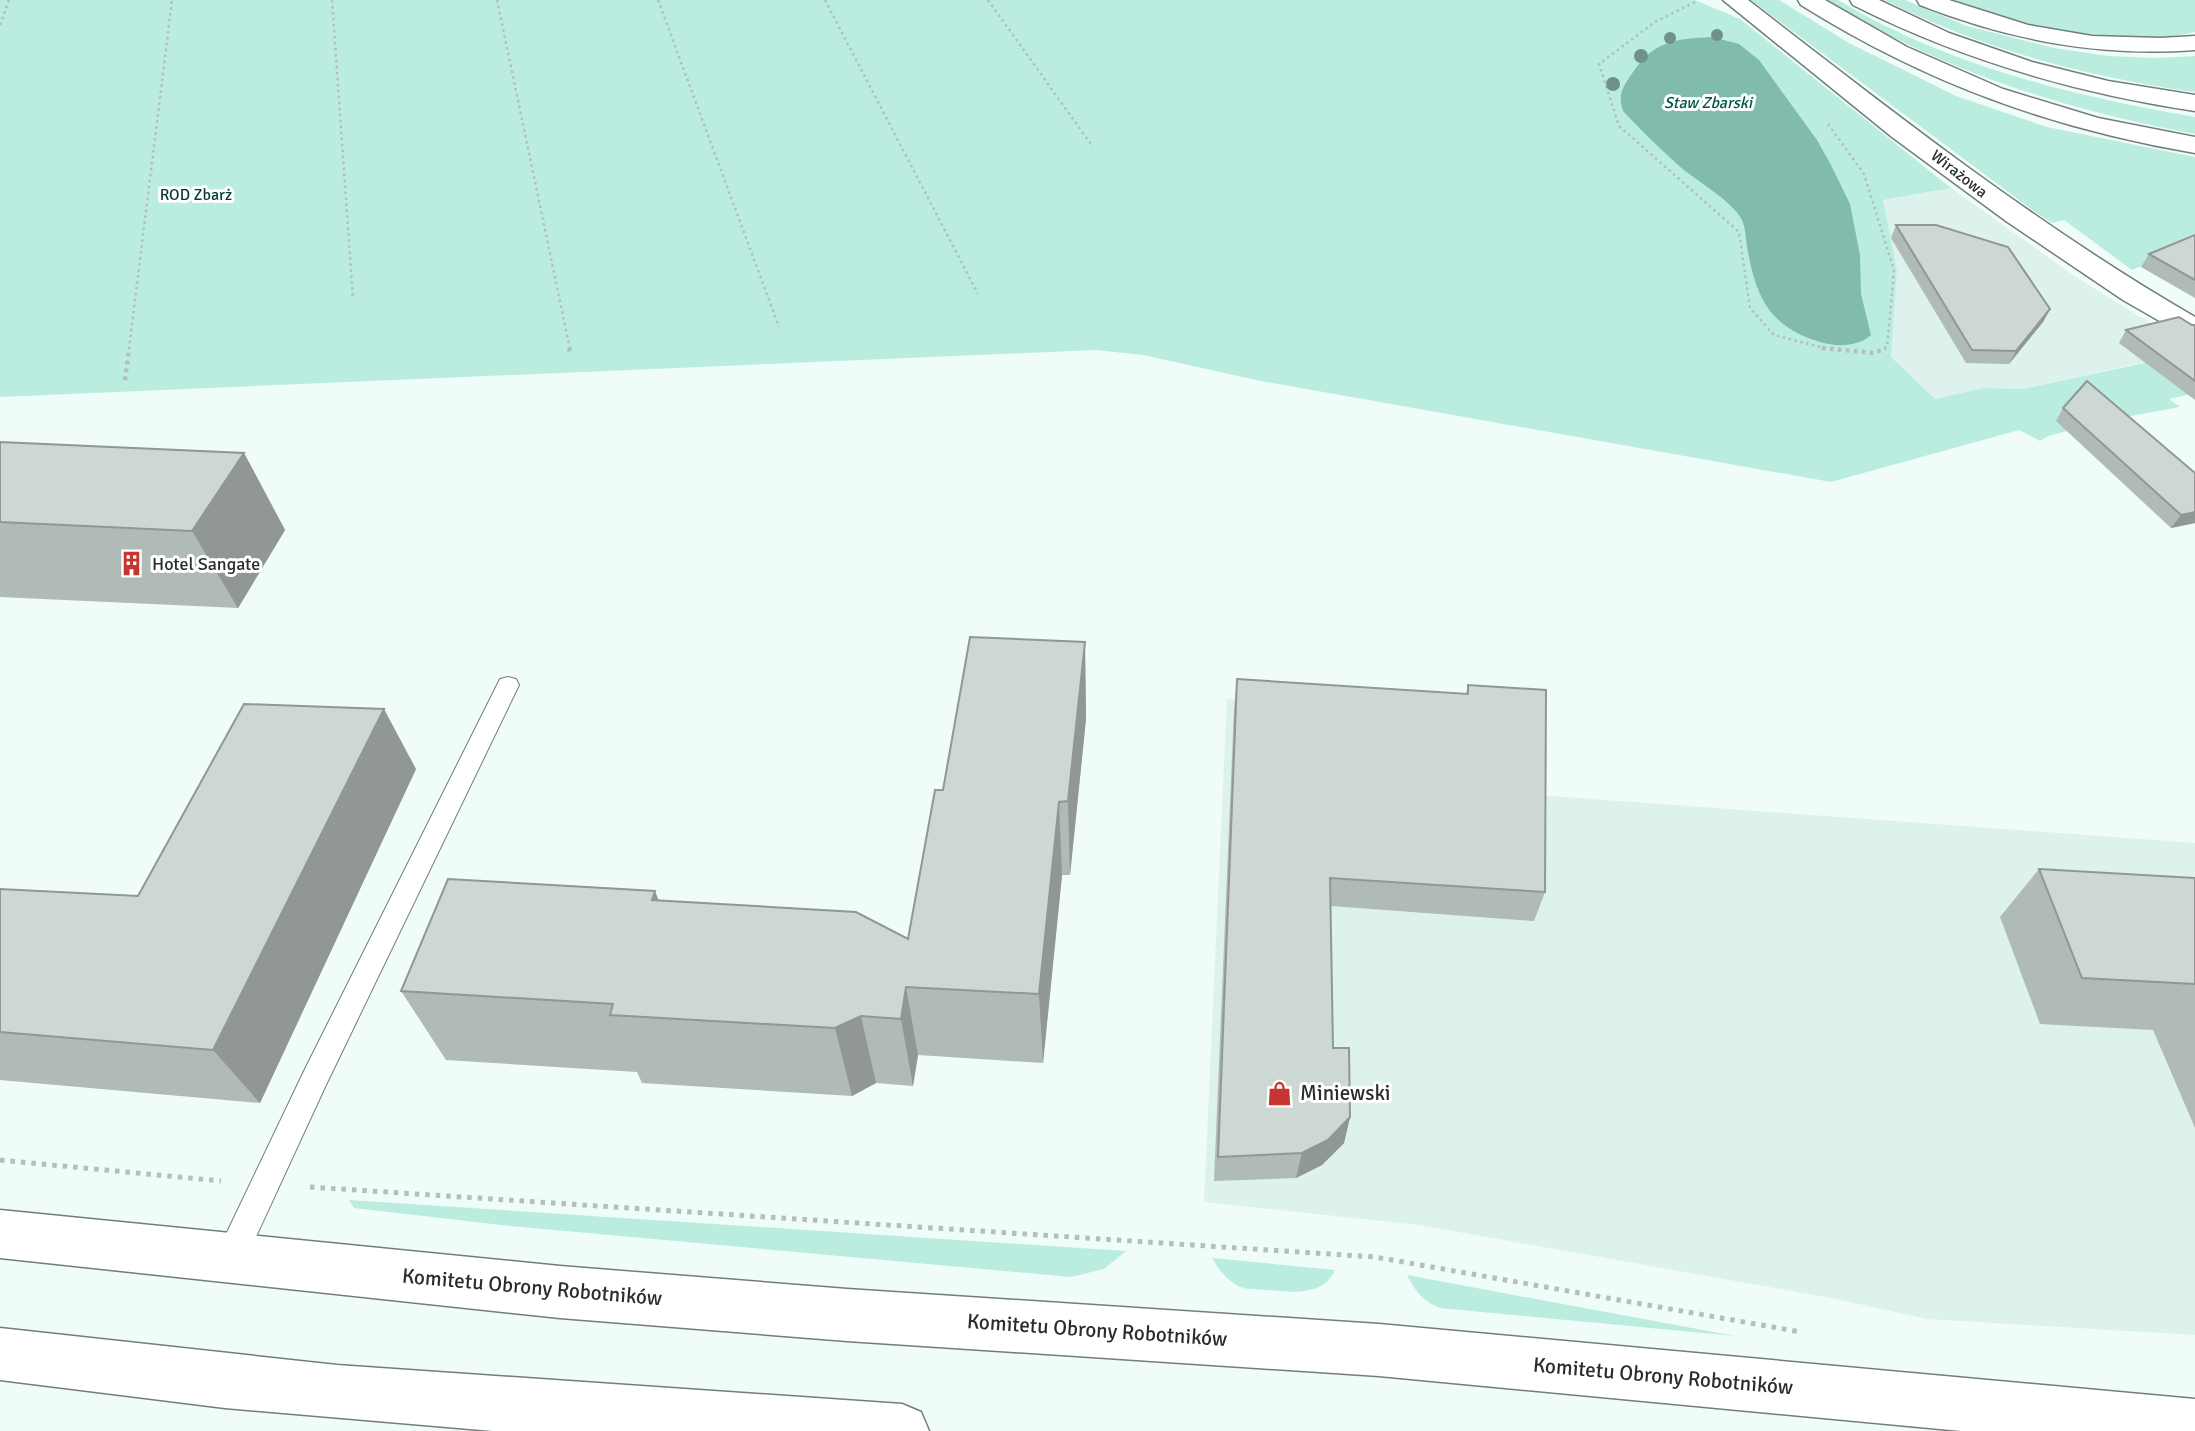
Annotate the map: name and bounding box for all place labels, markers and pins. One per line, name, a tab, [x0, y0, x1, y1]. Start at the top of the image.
building icon: Hotel Sangate	[118, 550, 146, 578]
place label: Hotel Sangate	[152, 553, 260, 575]
shop icon: Miniewski	[1266, 1079, 1294, 1107]
place label: Miniewski	[1300, 1080, 1391, 1106]

